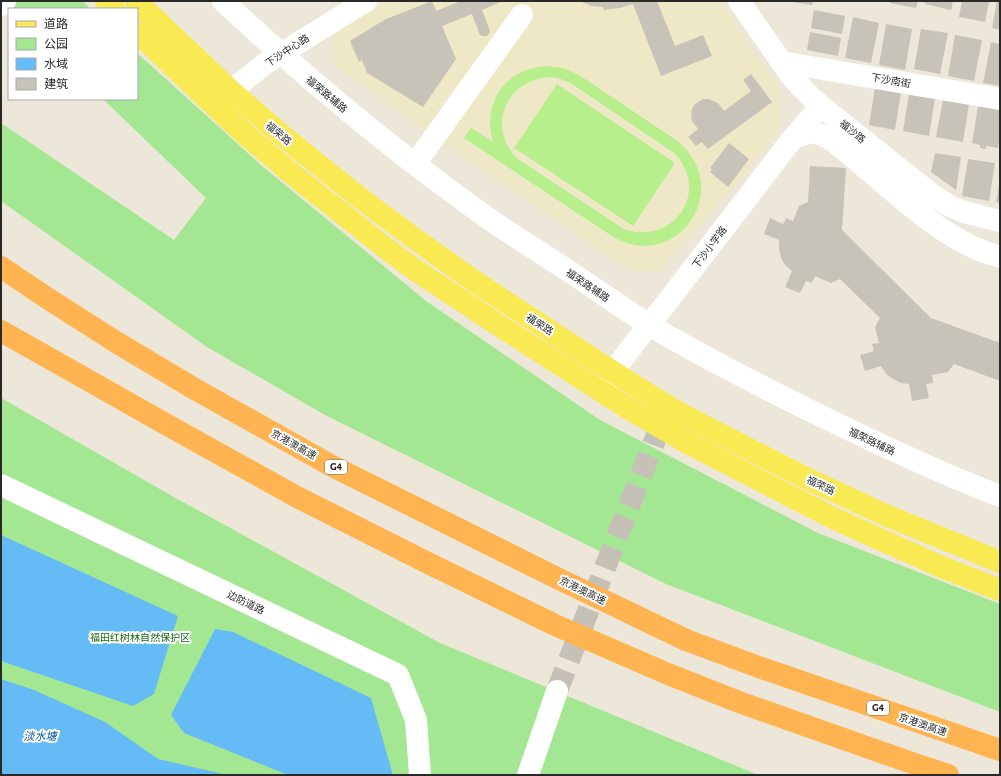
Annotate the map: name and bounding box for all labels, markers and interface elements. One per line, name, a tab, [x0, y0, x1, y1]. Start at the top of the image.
legend	[8, 8, 138, 100]
text: 道路	[44, 16, 68, 30]
street label: 下沙中心路	[263, 31, 311, 69]
text: 公园	[44, 36, 68, 50]
text: 水域	[44, 56, 68, 70]
street label: 下沙南街	[870, 71, 912, 89]
street label: 福荣路辅路	[304, 73, 350, 115]
text: 建筑	[44, 76, 68, 90]
street label: 福沙路	[838, 117, 868, 145]
street label: 福荣路	[264, 119, 294, 147]
street label: 下沙小学路	[689, 223, 729, 271]
street label: 福荣路辅路	[564, 266, 612, 304]
street label: 福荣路	[524, 311, 556, 337]
street label: 福荣路辅路	[847, 425, 897, 457]
street label: 京港澳高速	[269, 427, 319, 461]
road number: G4	[325, 460, 347, 474]
street label: 福荣路	[805, 473, 837, 497]
street label: 京港澳高速	[558, 574, 608, 606]
street label: 边防道路	[225, 588, 267, 616]
park label: 福田红树林自然保护区	[90, 631, 190, 643]
road number: G4	[867, 701, 889, 715]
street label: 京港澳高速	[897, 710, 949, 738]
water label: 淡水塘	[24, 729, 58, 742]

